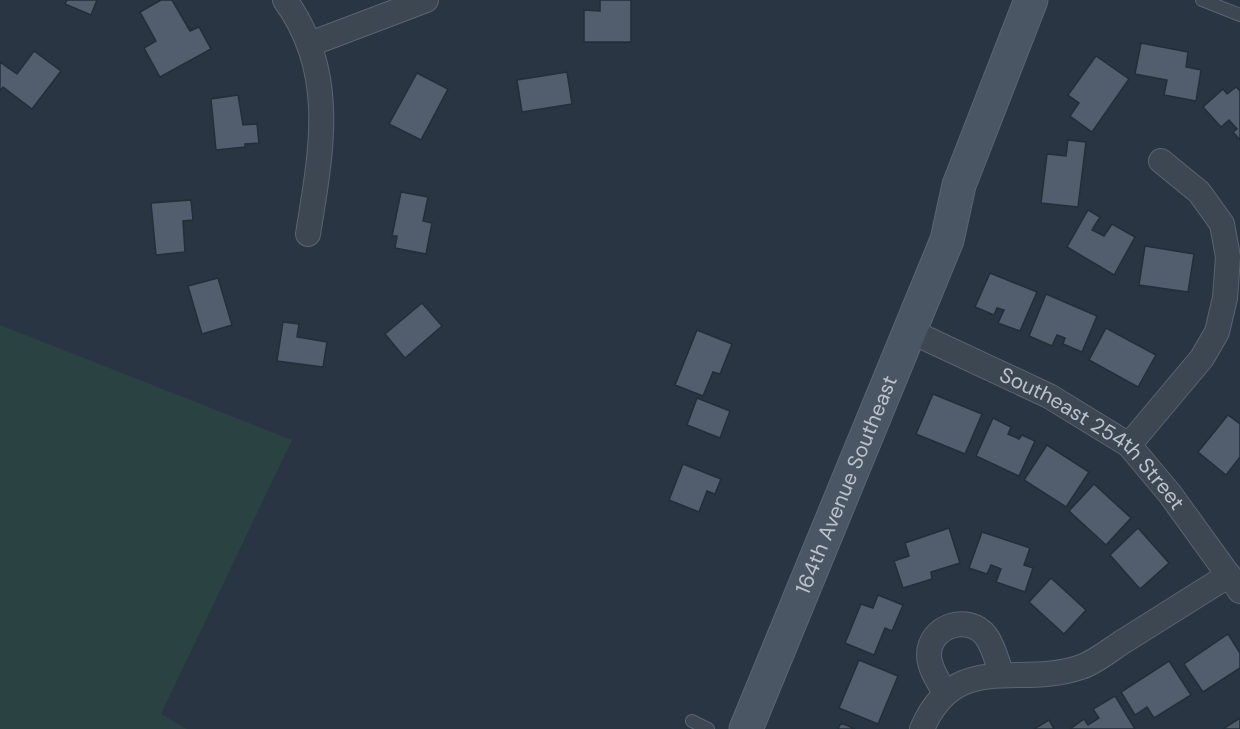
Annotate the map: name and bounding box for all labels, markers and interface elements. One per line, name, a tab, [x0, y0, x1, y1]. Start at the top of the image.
street label: Southeast 254th Street	[995, 361, 1191, 516]
street label: 164th Avenue Southeast	[789, 371, 904, 598]

